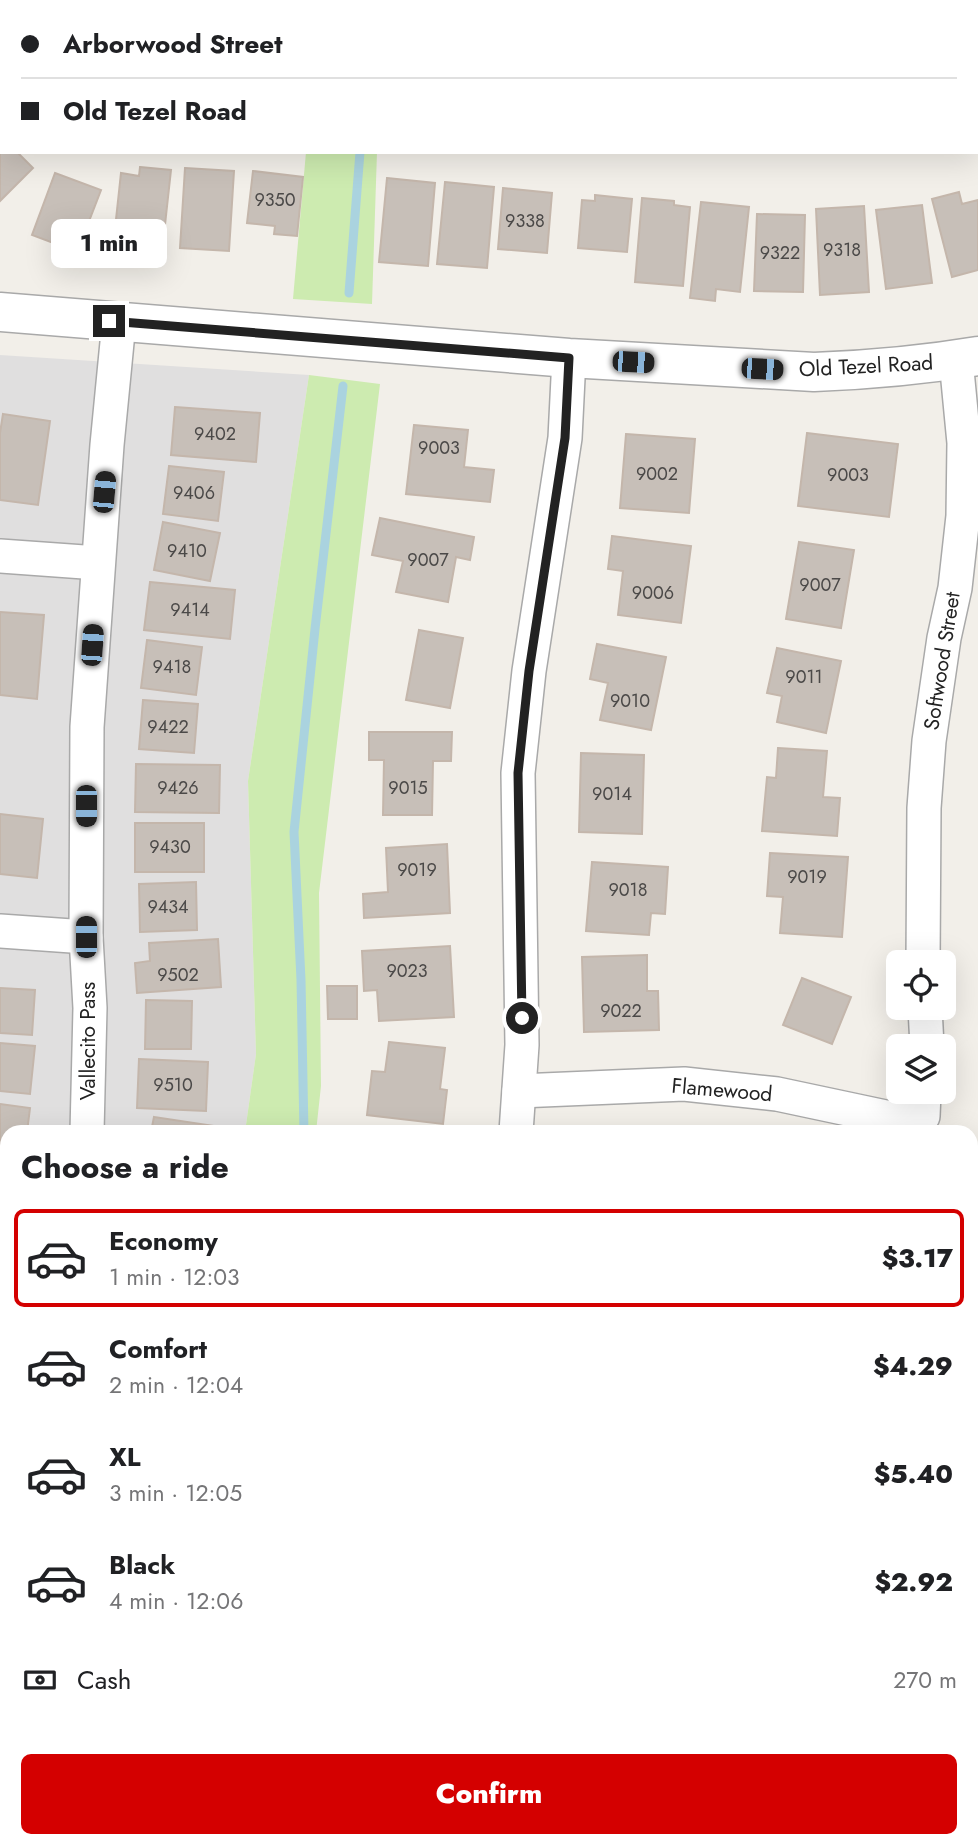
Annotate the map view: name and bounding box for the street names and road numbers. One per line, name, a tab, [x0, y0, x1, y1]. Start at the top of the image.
street label: Old Tezel Road	[798, 348, 934, 384]
street label: Softwood Street	[916, 590, 968, 732]
street label: Vallecito Pass	[73, 982, 103, 1100]
street label: Flamewood	[670, 1071, 774, 1109]

